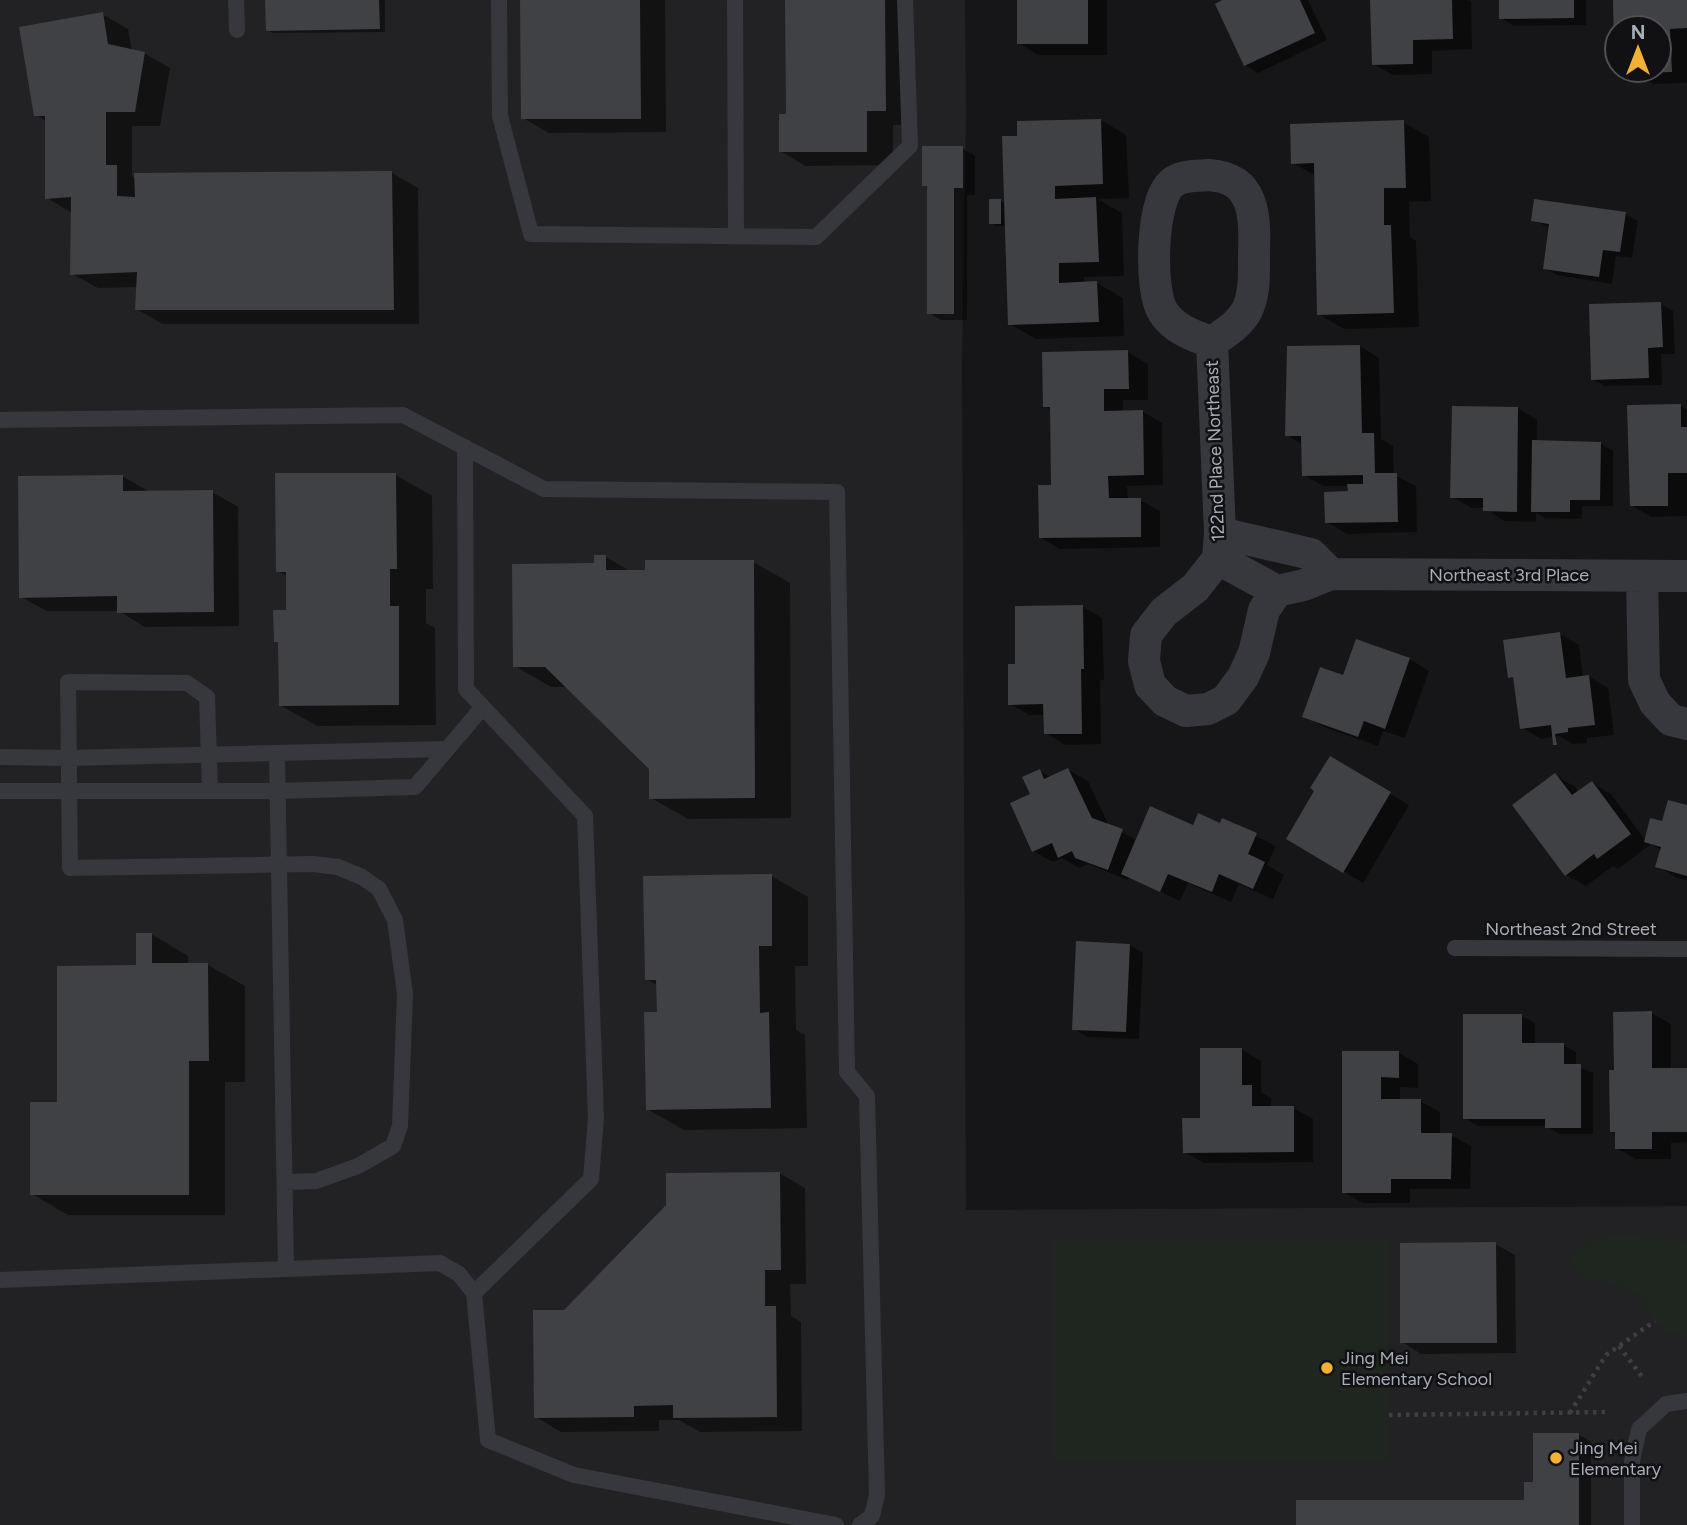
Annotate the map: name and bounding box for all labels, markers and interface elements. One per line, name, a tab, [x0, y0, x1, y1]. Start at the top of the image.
north arrow	[1603, 14, 1673, 84]
text: N	[1631, 21, 1645, 44]
street label: 122nd Place Northeast	[1201, 360, 1229, 542]
street label: Northeast 3rd Place	[1429, 564, 1589, 586]
street label: Northeast 2nd Street	[1485, 918, 1657, 940]
place label: Jing Mei Elementary School	[1341, 1347, 1492, 1390]
marker: Jing Mei Elementary School	[1319, 1360, 1335, 1376]
place label: Jing Mei Elementary	[1570, 1437, 1662, 1480]
marker: Jing Mei Elementary	[1548, 1450, 1564, 1466]

